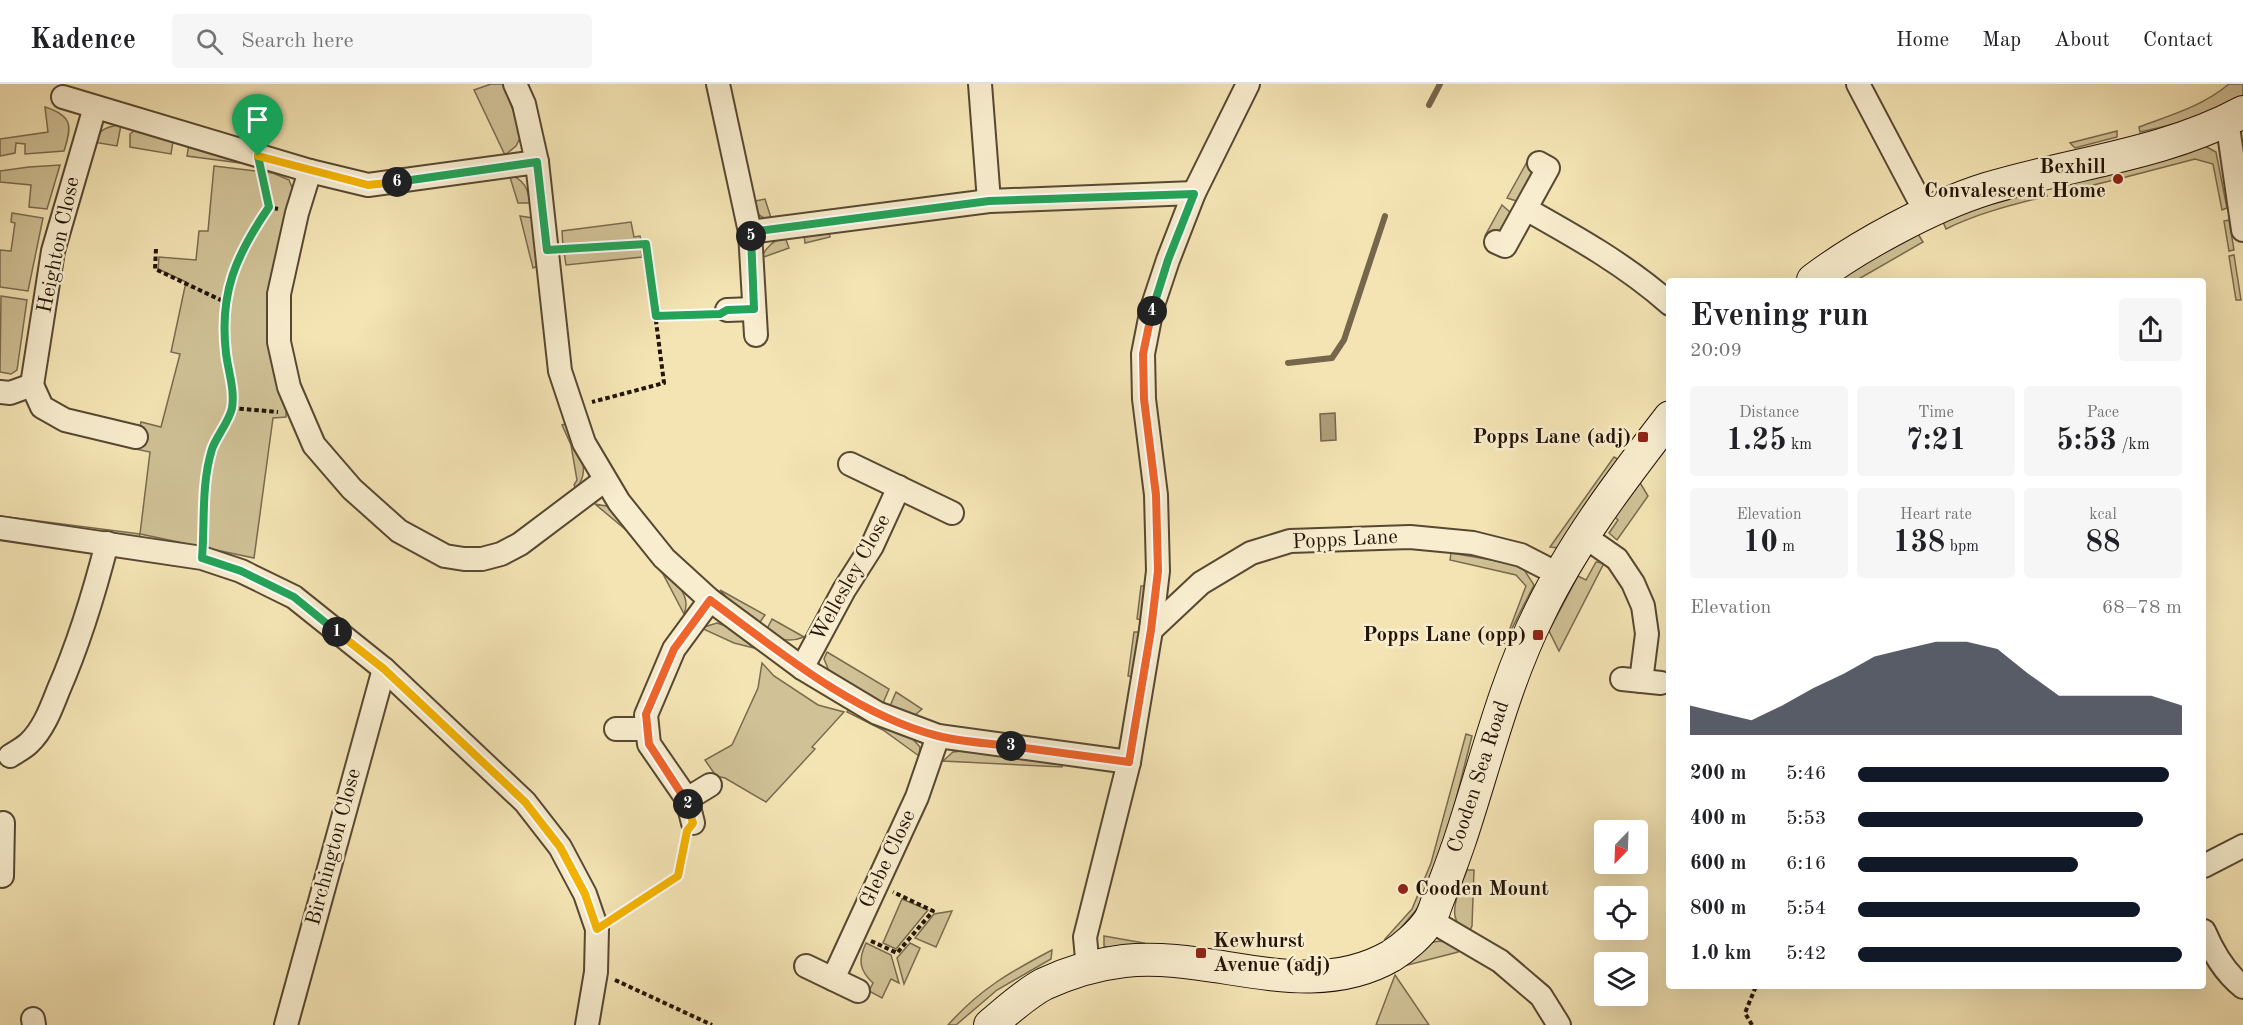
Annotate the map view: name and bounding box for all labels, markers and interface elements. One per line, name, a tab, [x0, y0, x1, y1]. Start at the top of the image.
search box	[172, 14, 592, 68]
icon: search	[193, 25, 226, 58]
text: Kadence	[30, 27, 136, 55]
text: Search here	[241, 30, 354, 52]
text: Home	[1896, 30, 1949, 51]
text: Map	[1982, 30, 2021, 51]
text: About	[2054, 30, 2110, 51]
text: Contact	[2143, 30, 2213, 51]
pin	[232, 94, 283, 156]
icon: arrive	[241, 103, 274, 136]
place label: Bexhill Convalescent Home	[1924, 157, 2106, 202]
pin: 6	[382, 167, 412, 197]
marker: Bexhill Convalescent Home	[2111, 172, 2125, 186]
text: 6	[392, 174, 402, 190]
street label: Heighton Close	[34, 175, 84, 315]
pin: 5	[736, 221, 766, 251]
text: 5	[746, 228, 756, 244]
pin: 4	[1137, 296, 1167, 326]
button: share	[2119, 298, 2182, 361]
text: Evening run	[1690, 300, 1869, 333]
text: 4	[1147, 303, 1157, 319]
text: 20:09	[1690, 341, 1742, 361]
text: Distance	[1739, 405, 1799, 421]
text: Time	[1918, 405, 1954, 421]
text: Pace	[2087, 405, 2119, 421]
text: 1.25	[1726, 426, 1787, 456]
text: 7:21	[1906, 426, 1966, 456]
text: 5:53	[2056, 426, 2117, 456]
place label: Popps Lane (adj)	[1473, 427, 1631, 448]
marker: Popps Lane (adj)	[1636, 430, 1650, 444]
text: km	[1787, 437, 1812, 453]
text: /km	[2117, 437, 2150, 453]
text: Elevation	[1736, 507, 1802, 523]
text: Heart rate	[1900, 507, 1972, 523]
text: kcal	[2089, 507, 2117, 523]
street label: Wellesley Close	[808, 511, 894, 645]
street label: Popps Lane	[1292, 527, 1398, 553]
text: 10	[1743, 528, 1778, 558]
text: 138	[1893, 528, 1945, 558]
text: 88	[2086, 528, 2120, 558]
text: m	[1778, 539, 1795, 555]
text: bpm	[1945, 539, 1979, 555]
text: Elevation	[1690, 598, 1771, 618]
text: 68–78 m	[2102, 598, 2182, 618]
pin: 1	[322, 617, 352, 647]
text: 1	[332, 624, 342, 640]
place label: Popps Lane (opp)	[1363, 625, 1526, 646]
marker: Popps Lane (opp)	[1531, 628, 1545, 642]
street label: Cooden Sea Road	[1445, 698, 1513, 856]
pin: 3	[996, 731, 1026, 761]
text: 3	[1006, 738, 1016, 754]
text: 200 m	[1690, 764, 1746, 784]
text: 5:46	[1786, 764, 1826, 784]
street label: Birchington Close	[303, 766, 365, 928]
pin: 2	[673, 789, 703, 819]
text: 2	[683, 796, 693, 812]
street label: Glebe Close	[856, 807, 920, 911]
text: 400 m	[1690, 809, 1746, 829]
text: 5:53	[1786, 809, 1826, 829]
north arrow	[1594, 820, 1648, 874]
map controls	[1594, 820, 1648, 1006]
text: 600 m	[1690, 854, 1746, 874]
text: 6:16	[1786, 854, 1826, 874]
place label: Cooden Mount	[1415, 879, 1549, 900]
marker: Cooden Mount	[1396, 882, 1410, 896]
button: locate	[1594, 886, 1648, 940]
text: 800 m	[1690, 899, 1746, 919]
text: 5:54	[1786, 899, 1826, 919]
place label: Kewhurst Avenue (adj)	[1213, 931, 1330, 976]
text: 1.0 km	[1690, 944, 1752, 964]
text: 5:42	[1786, 944, 1826, 964]
marker: Kewhurst Avenue (adj)	[1194, 946, 1208, 960]
button: layers	[1594, 952, 1648, 1006]

